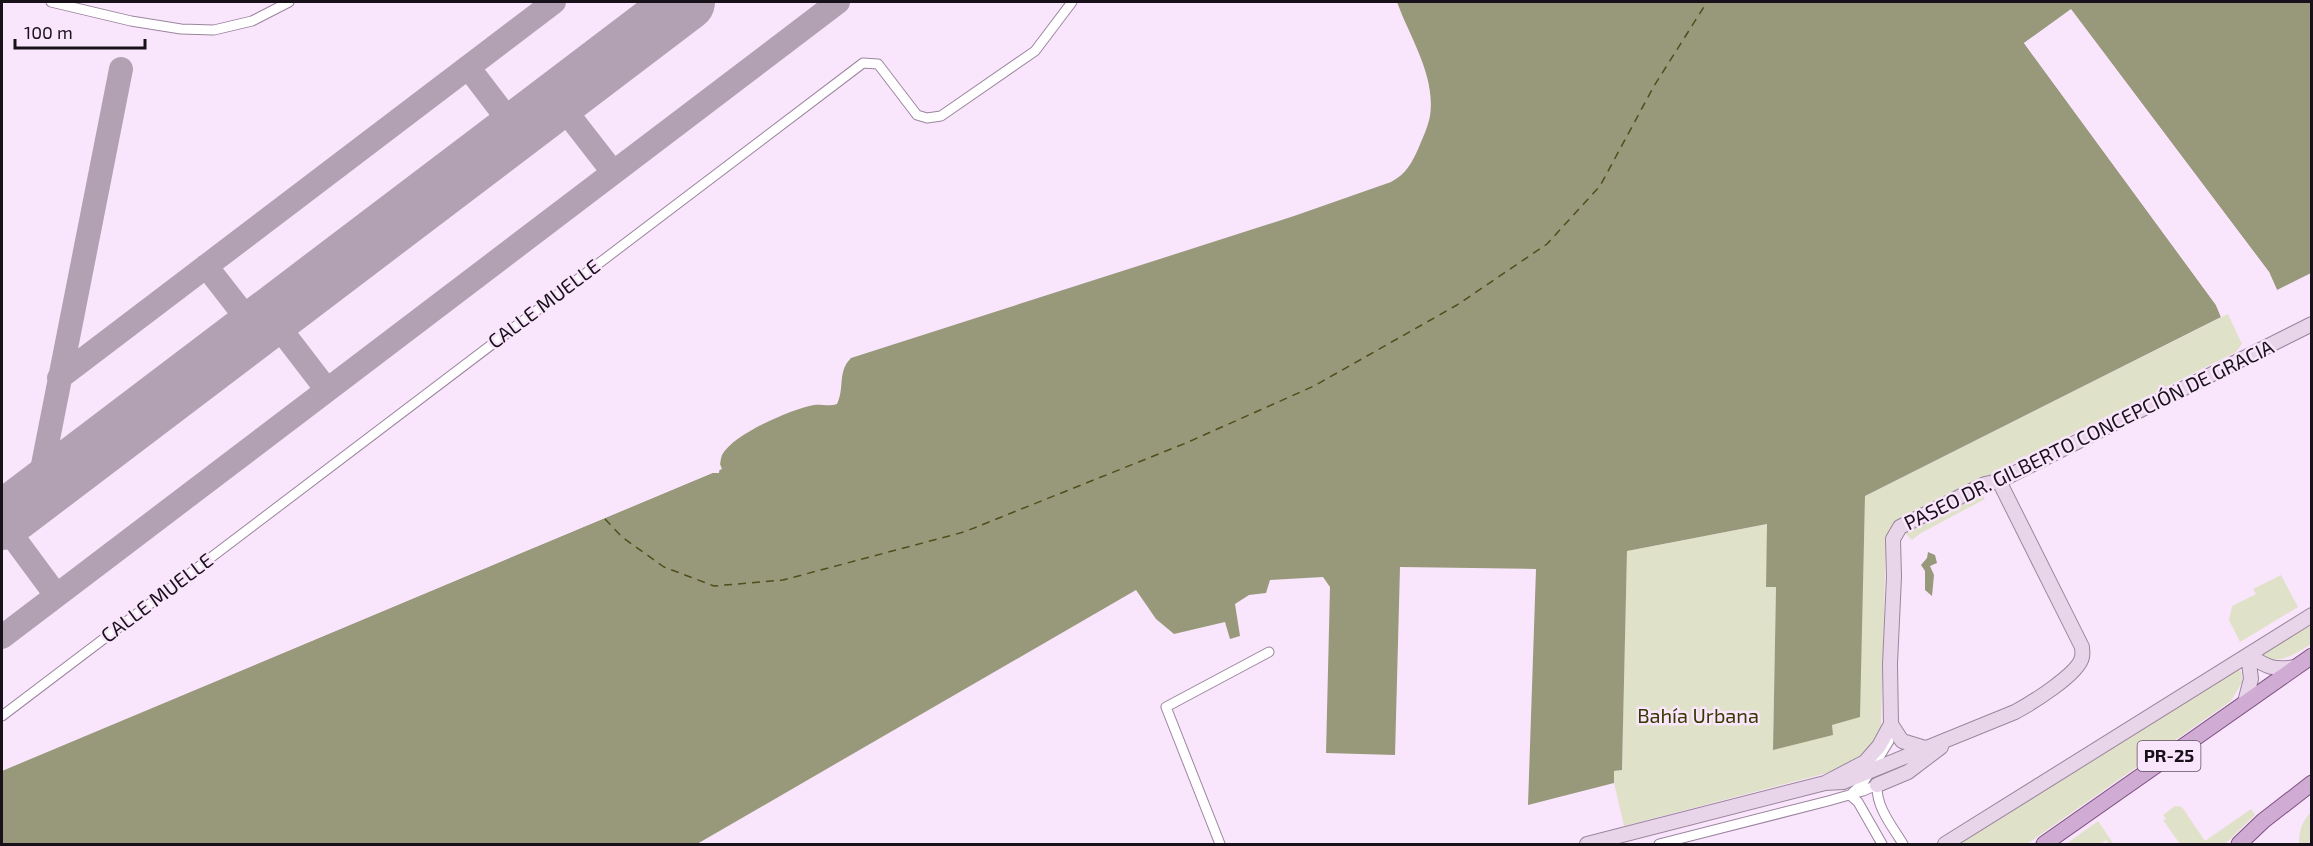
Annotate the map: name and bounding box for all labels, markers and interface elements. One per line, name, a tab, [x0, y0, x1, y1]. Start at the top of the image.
scale bar	[15, 12, 146, 50]
text: 100 m	[24, 21, 73, 43]
street label: CALLE MUELLE	[483, 253, 604, 353]
street label: PASEO DR. GILBERTO CONCEPCIÓN DE GRACIA	[1900, 334, 2278, 534]
street label: CALLE MUELLE	[96, 547, 217, 647]
park label: Bahía Urbana	[1637, 703, 1759, 727]
road number: PR-25	[2138, 741, 2200, 771]

